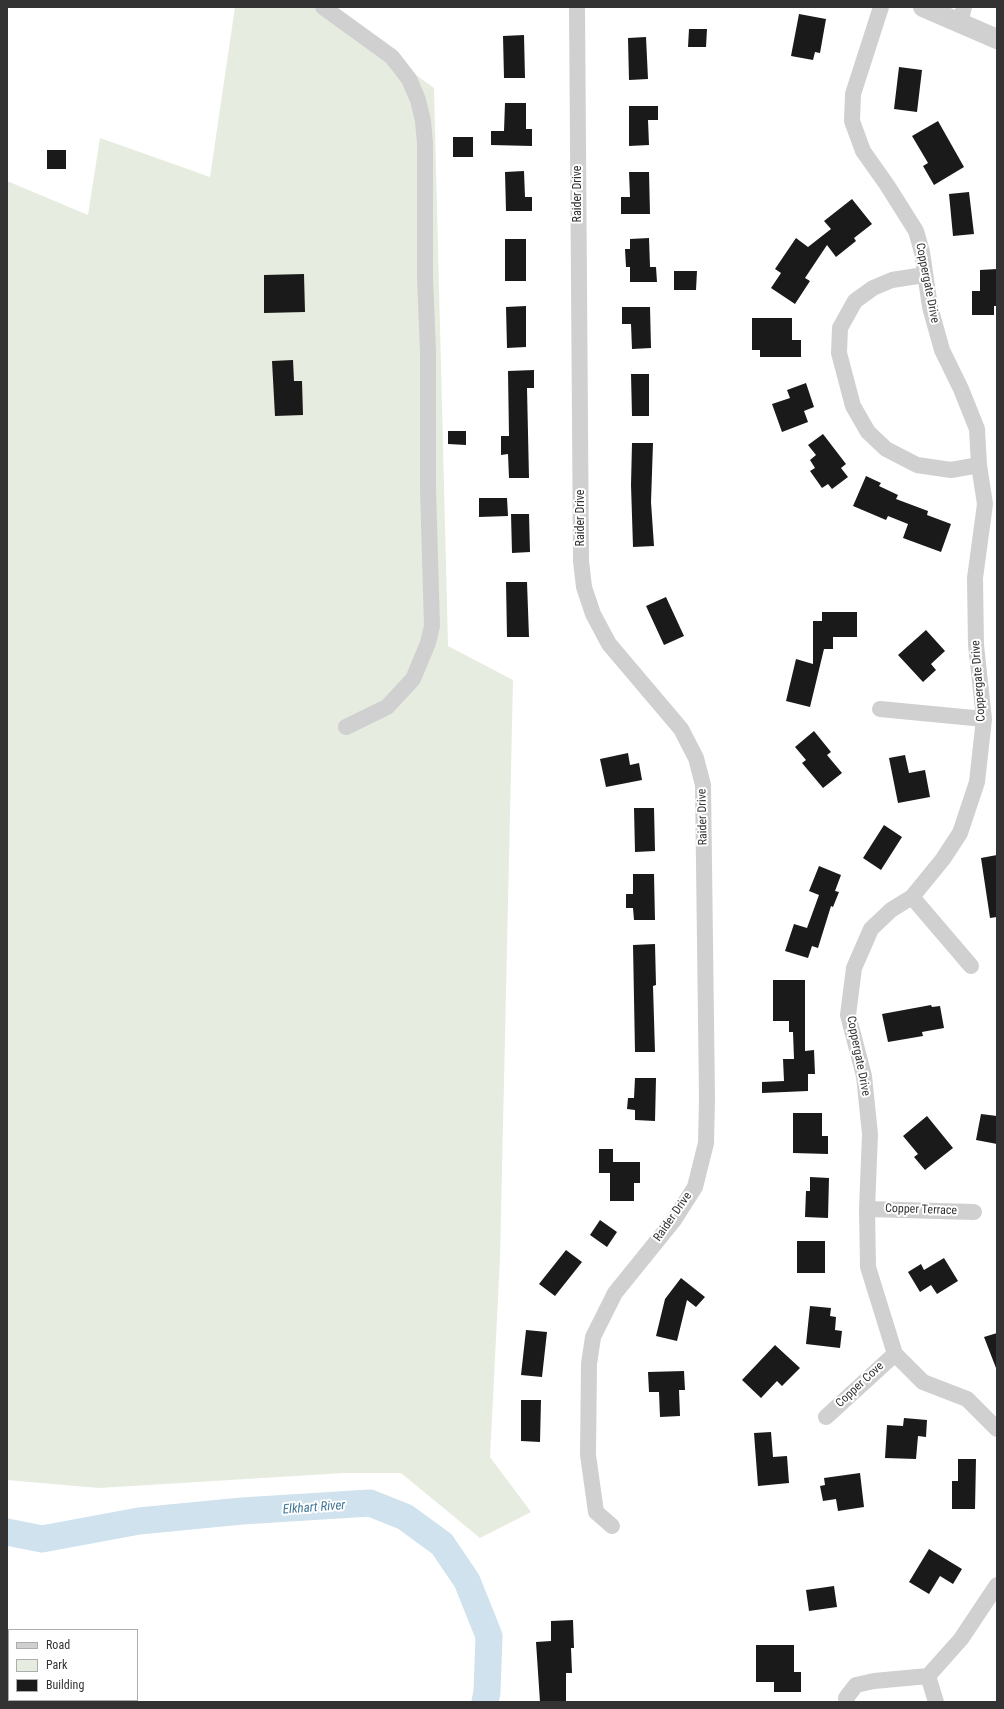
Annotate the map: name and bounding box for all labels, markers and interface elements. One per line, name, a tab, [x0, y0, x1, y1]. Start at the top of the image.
street label: Raider Drive	[571, 166, 585, 222]
street label: Coppergate Drive	[912, 242, 942, 324]
street label: Raider Drive	[574, 490, 588, 546]
street label: Coppergate Drive	[969, 640, 989, 722]
street label: Raider Drive	[695, 788, 711, 846]
street label: Coppergate Drive	[843, 1015, 873, 1097]
street label: Raider Drive	[651, 1190, 695, 1244]
street label: Copper Terrace	[885, 1202, 957, 1218]
street label: Copper Cove	[833, 1359, 887, 1411]
water label: Elkhart River	[282, 1498, 346, 1518]
legend	[8, 1629, 138, 1701]
text: Road	[46, 1638, 70, 1652]
text: Park	[46, 1658, 67, 1672]
text: Building	[46, 1678, 84, 1692]

